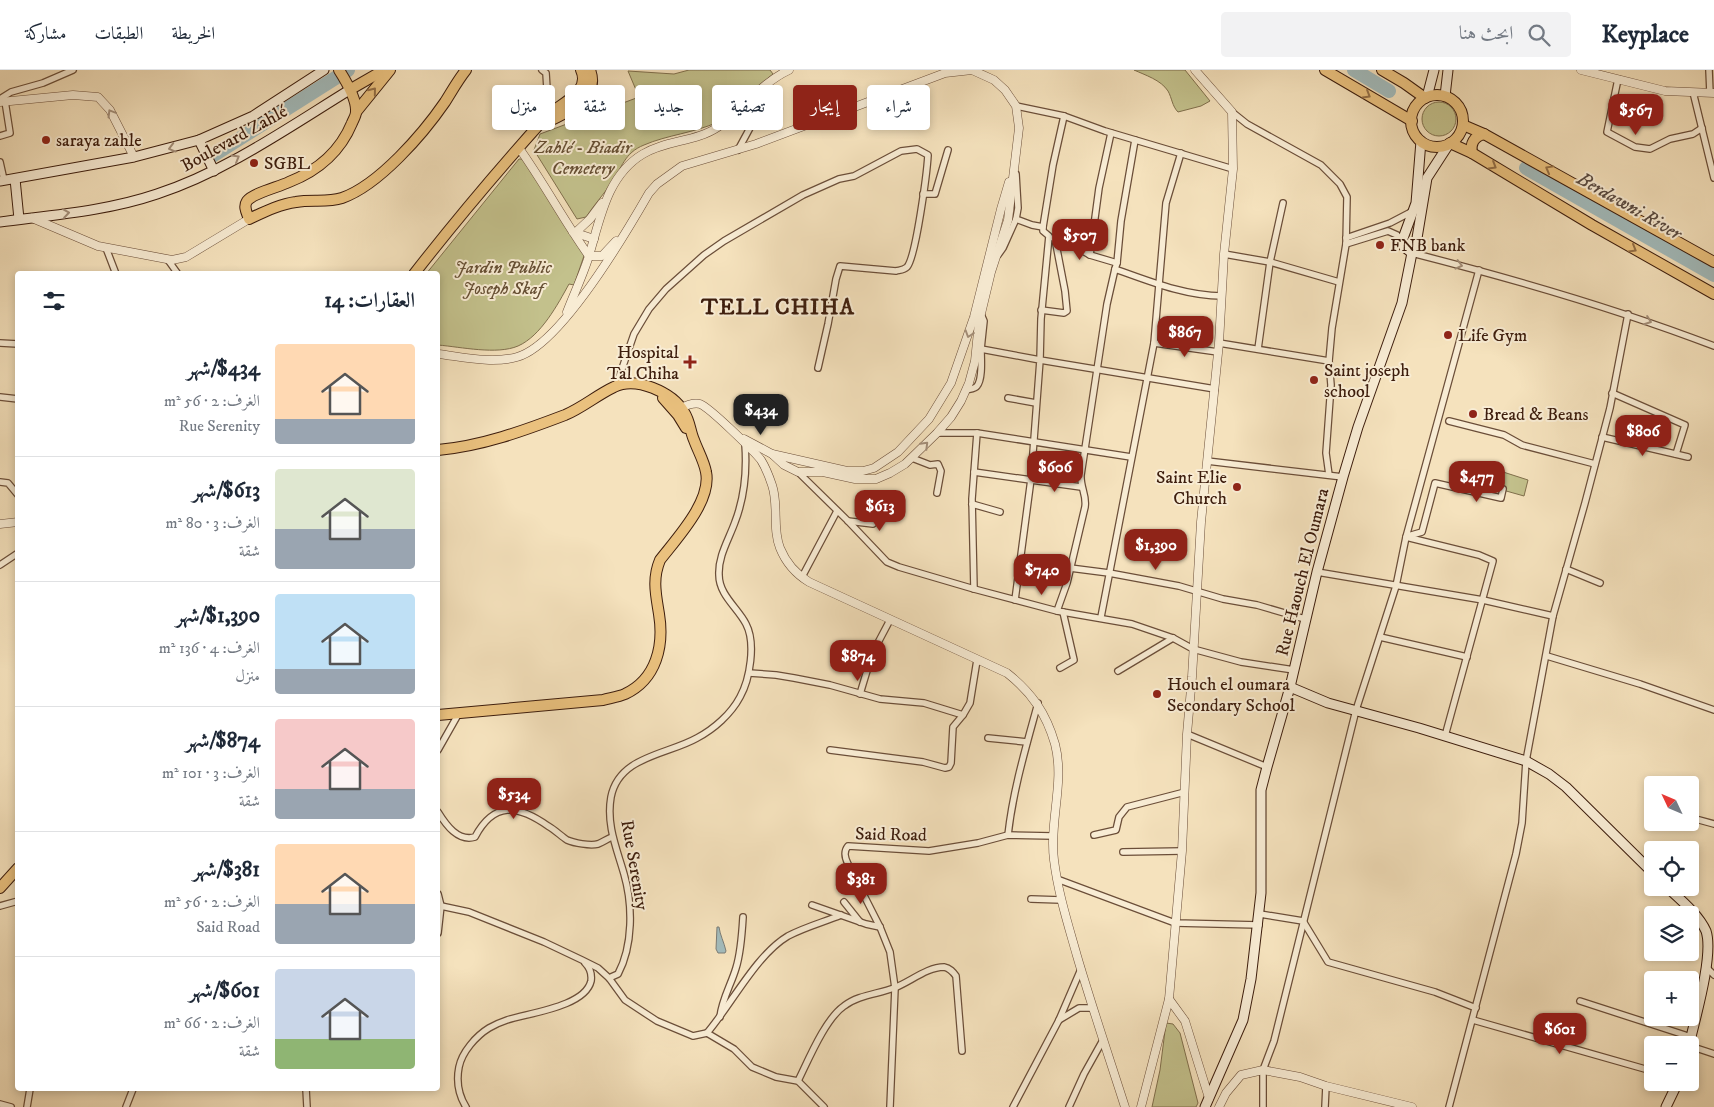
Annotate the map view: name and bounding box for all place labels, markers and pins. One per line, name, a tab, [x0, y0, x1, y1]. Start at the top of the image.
pin: $567	[1606, 93, 1666, 136]
place label: saraya zahle	[56, 130, 142, 152]
marker: saraya zahle	[40, 134, 52, 146]
place label: SGBL	[264, 153, 310, 175]
marker: SGBL	[248, 157, 260, 169]
pin: $507	[1050, 218, 1110, 261]
place label: FNB bank	[1390, 235, 1466, 257]
marker: FNB bank	[1374, 239, 1386, 251]
pin: $867	[1155, 316, 1215, 358]
place label: Life Gym	[1458, 325, 1527, 347]
marker: Life Gym	[1442, 329, 1454, 341]
place label: Hospital Tal Chiha	[607, 342, 680, 385]
marker: Hospital Tal Chiha	[683, 355, 697, 369]
place label: Saint joseph school	[1324, 360, 1410, 403]
marker: Saint joseph school	[1308, 374, 1320, 386]
pin: $434	[731, 394, 791, 436]
place label: Bread & Beans	[1483, 404, 1589, 426]
marker: Bread & Beans	[1467, 408, 1479, 420]
pin: $806	[1613, 414, 1673, 457]
pin: $606	[1025, 450, 1085, 493]
pin: $477	[1447, 460, 1507, 503]
place label: Saint Elie Church	[1156, 467, 1228, 510]
marker: Saint Elie Church	[1231, 481, 1243, 493]
pin: $613	[850, 490, 910, 532]
pin: $1,390	[1115, 528, 1197, 571]
pin: $740	[1012, 554, 1072, 596]
pin: $874	[828, 640, 888, 682]
place label: Houch el oumara Secondary School	[1167, 674, 1295, 717]
marker: Houch el oumara Secondary School	[1151, 688, 1163, 700]
pin: $534	[484, 778, 544, 820]
pin: $381	[831, 862, 891, 905]
pin: $601	[1530, 1012, 1590, 1055]

